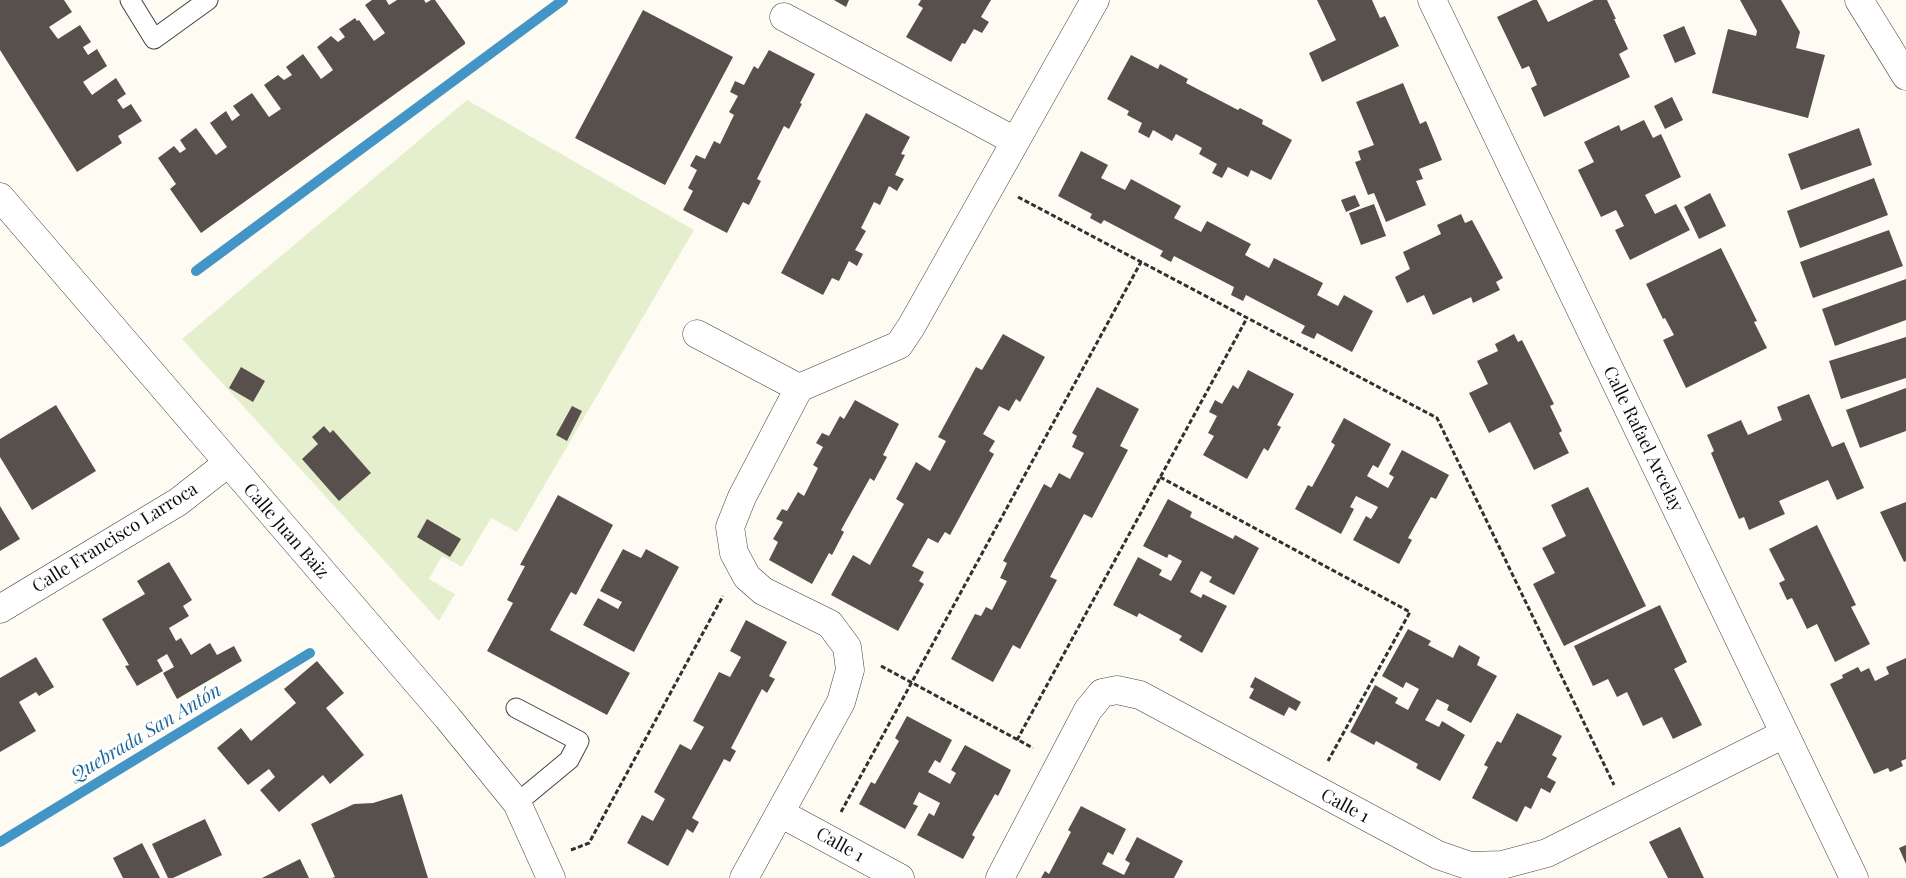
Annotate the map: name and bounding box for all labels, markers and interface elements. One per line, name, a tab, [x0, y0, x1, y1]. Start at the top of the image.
street label: Calle Rafael Arcelay	[1598, 363, 1688, 515]
street label: Calle Francisco Larroca	[28, 478, 202, 598]
street label: Calle Juan Baiz	[239, 479, 333, 583]
water label: Quebrada San Antón	[66, 679, 226, 787]
street label: Calle 1	[1317, 784, 1373, 828]
street label: Calle 1	[812, 823, 868, 867]

